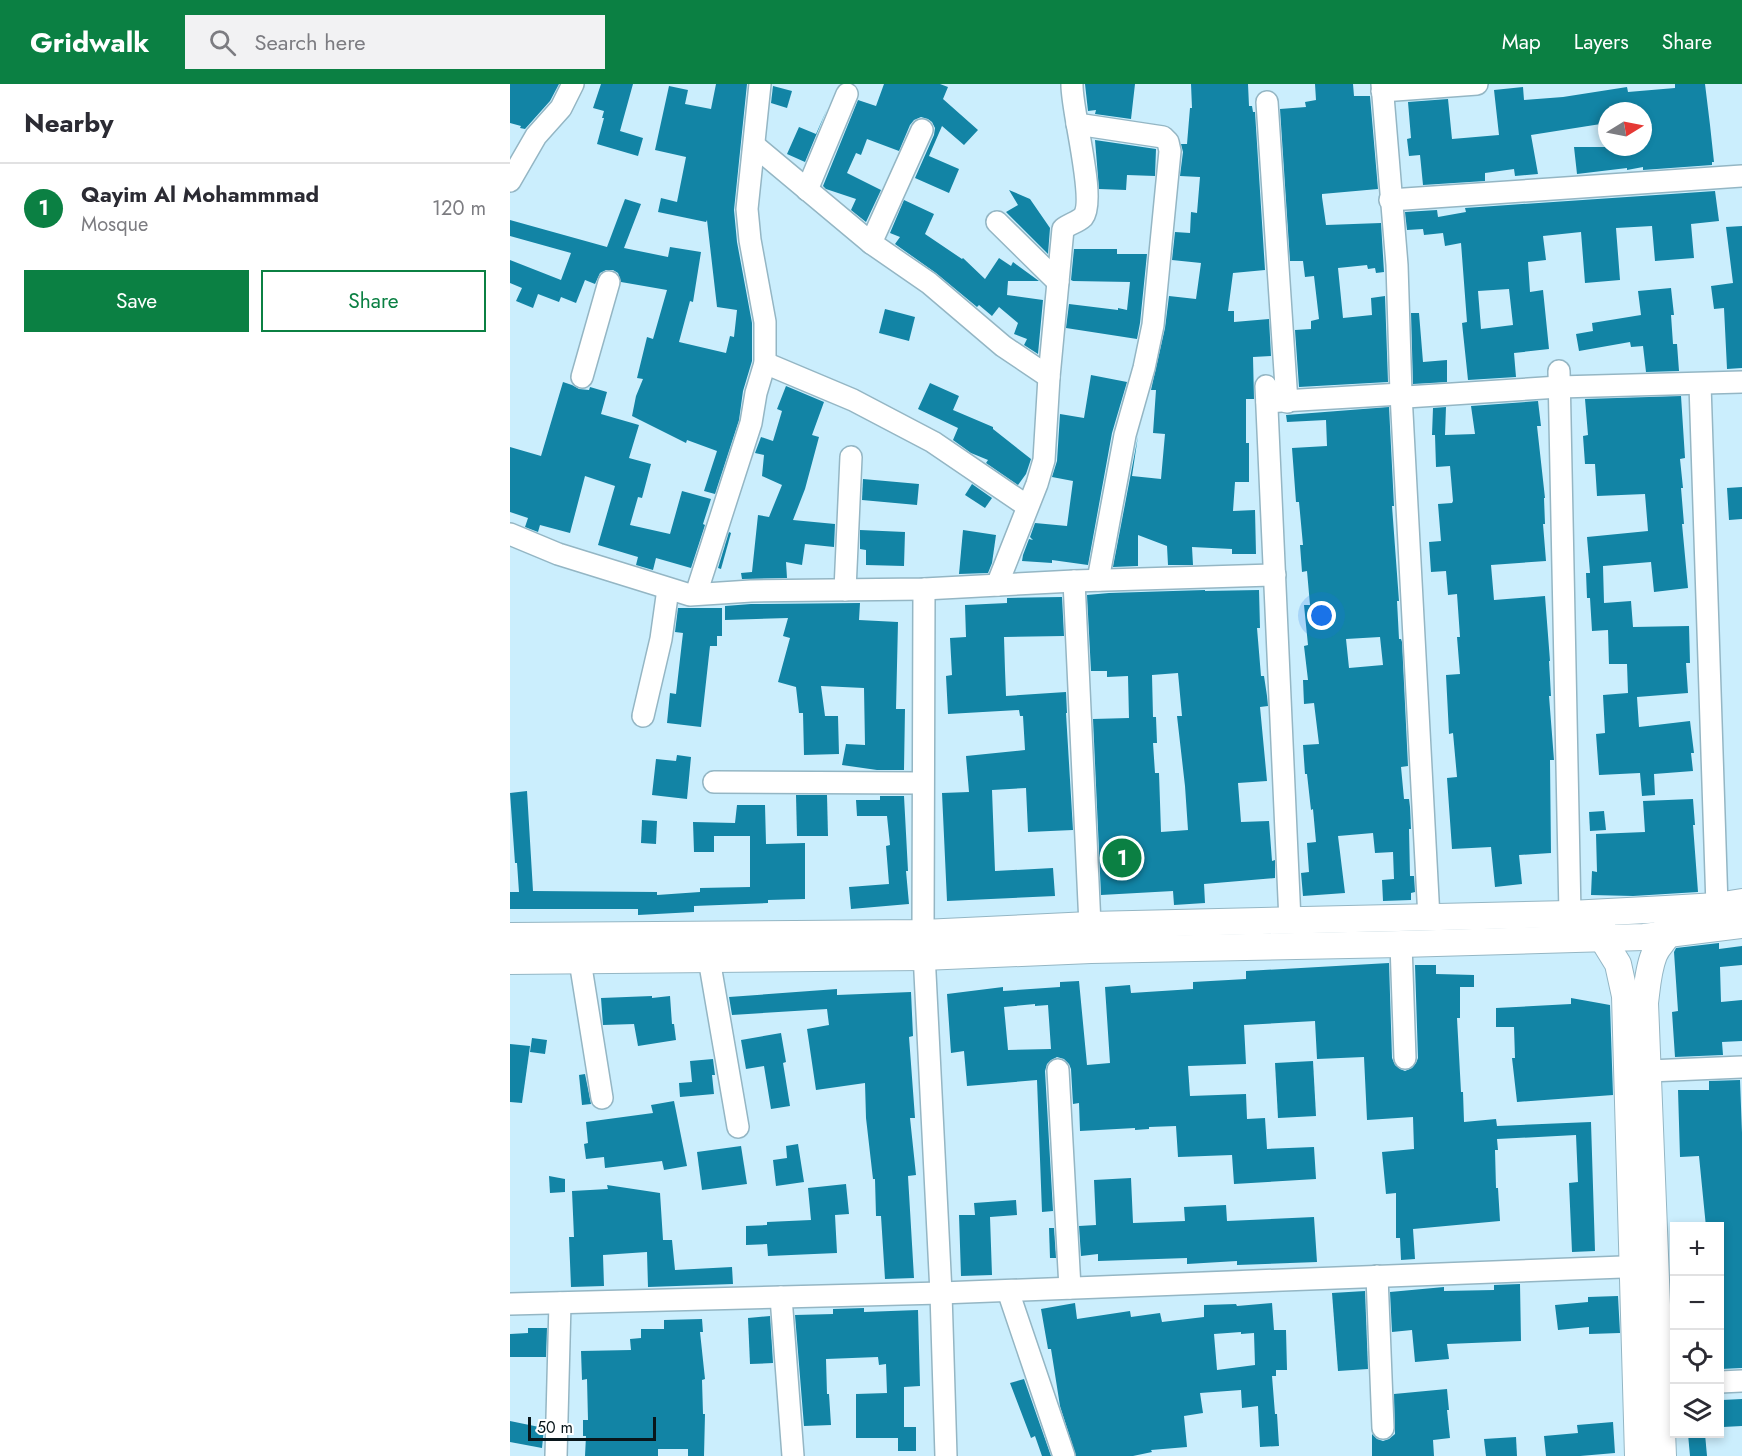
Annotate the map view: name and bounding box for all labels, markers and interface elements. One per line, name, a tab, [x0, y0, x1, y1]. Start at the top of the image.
search box	[185, 15, 605, 69]
text: Gridwalk	[30, 22, 149, 63]
icon: search	[206, 26, 239, 59]
text: Search here	[254, 26, 366, 58]
text: Map	[1502, 27, 1541, 57]
text: Layers	[1574, 27, 1629, 57]
text: Share	[1662, 27, 1712, 57]
north arrow	[1598, 102, 1652, 156]
text: Nearby	[24, 104, 113, 142]
text: Qayim Al Mohammmad	[81, 178, 319, 210]
text: 1	[38, 194, 49, 223]
text: 120 m	[432, 194, 486, 223]
text: Mosque	[81, 210, 148, 239]
button: Save	[24, 270, 249, 332]
button: Share	[261, 270, 486, 332]
your location	[1307, 601, 1336, 630]
pin: 1	[1102, 836, 1142, 880]
map controls	[1670, 1222, 1724, 1438]
button: +	[1670, 1222, 1724, 1276]
button: −	[1670, 1276, 1724, 1330]
button: locate	[1670, 1330, 1724, 1384]
button: layers	[1670, 1384, 1724, 1438]
scale bar	[528, 1414, 656, 1442]
text: 50 m	[537, 1416, 573, 1439]

